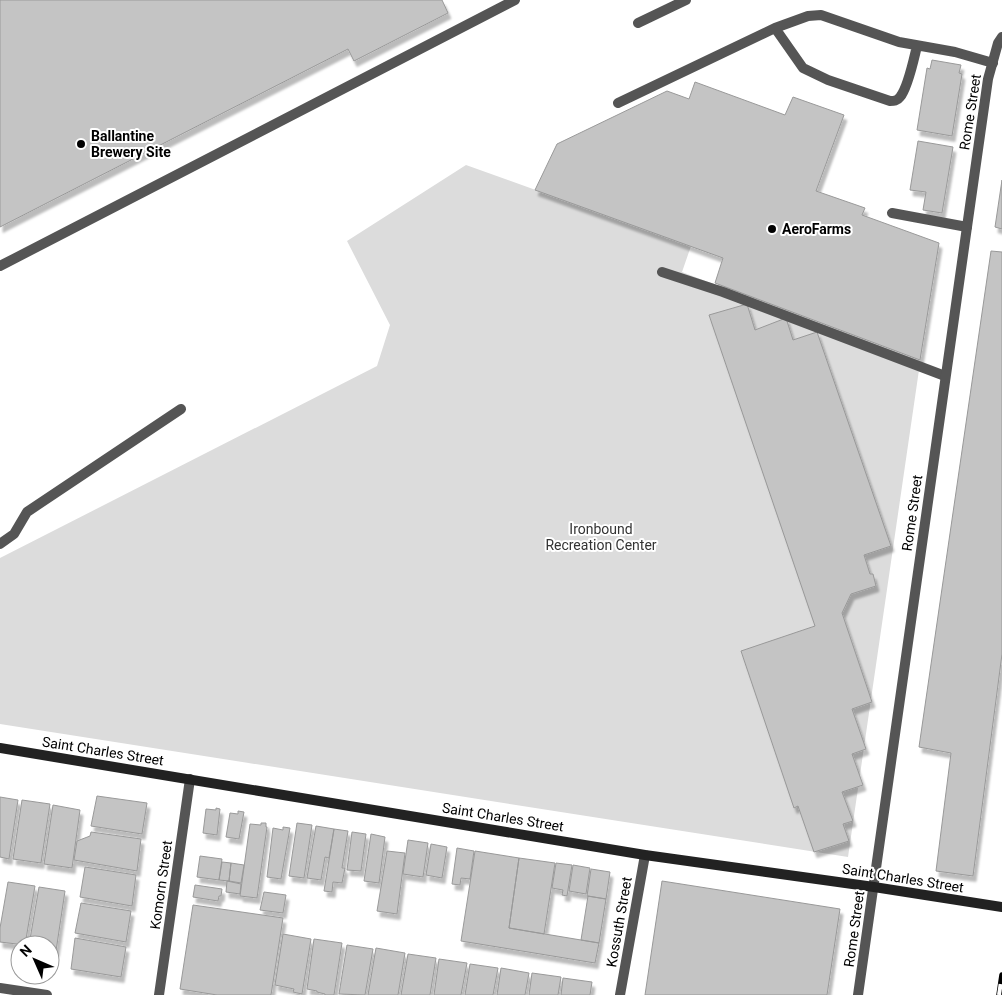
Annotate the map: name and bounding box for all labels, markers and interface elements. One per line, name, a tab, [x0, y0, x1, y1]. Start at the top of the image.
street label: Rome Street	[956, 72, 984, 151]
place label: Ballantine Brewery Site	[91, 128, 171, 160]
marker: Ballantine Brewery Site	[75, 138, 87, 150]
place label: AeroFarms	[782, 221, 851, 237]
marker: AeroFarms	[766, 223, 778, 235]
street label: Rome Street	[899, 473, 925, 552]
park label: Ironbound Recreation Center	[545, 521, 657, 553]
street label: Saint Charles Street	[41, 733, 165, 769]
street label: Saint Charles Street	[441, 799, 565, 835]
street label: Komorn Street	[147, 839, 175, 931]
street label: Saint Charles Street	[841, 860, 965, 896]
street label: Kossuth Street	[603, 875, 635, 968]
street label: Rome Street	[841, 889, 867, 968]
north arrow	[10, 935, 60, 985]
text: N	[17, 942, 35, 960]

